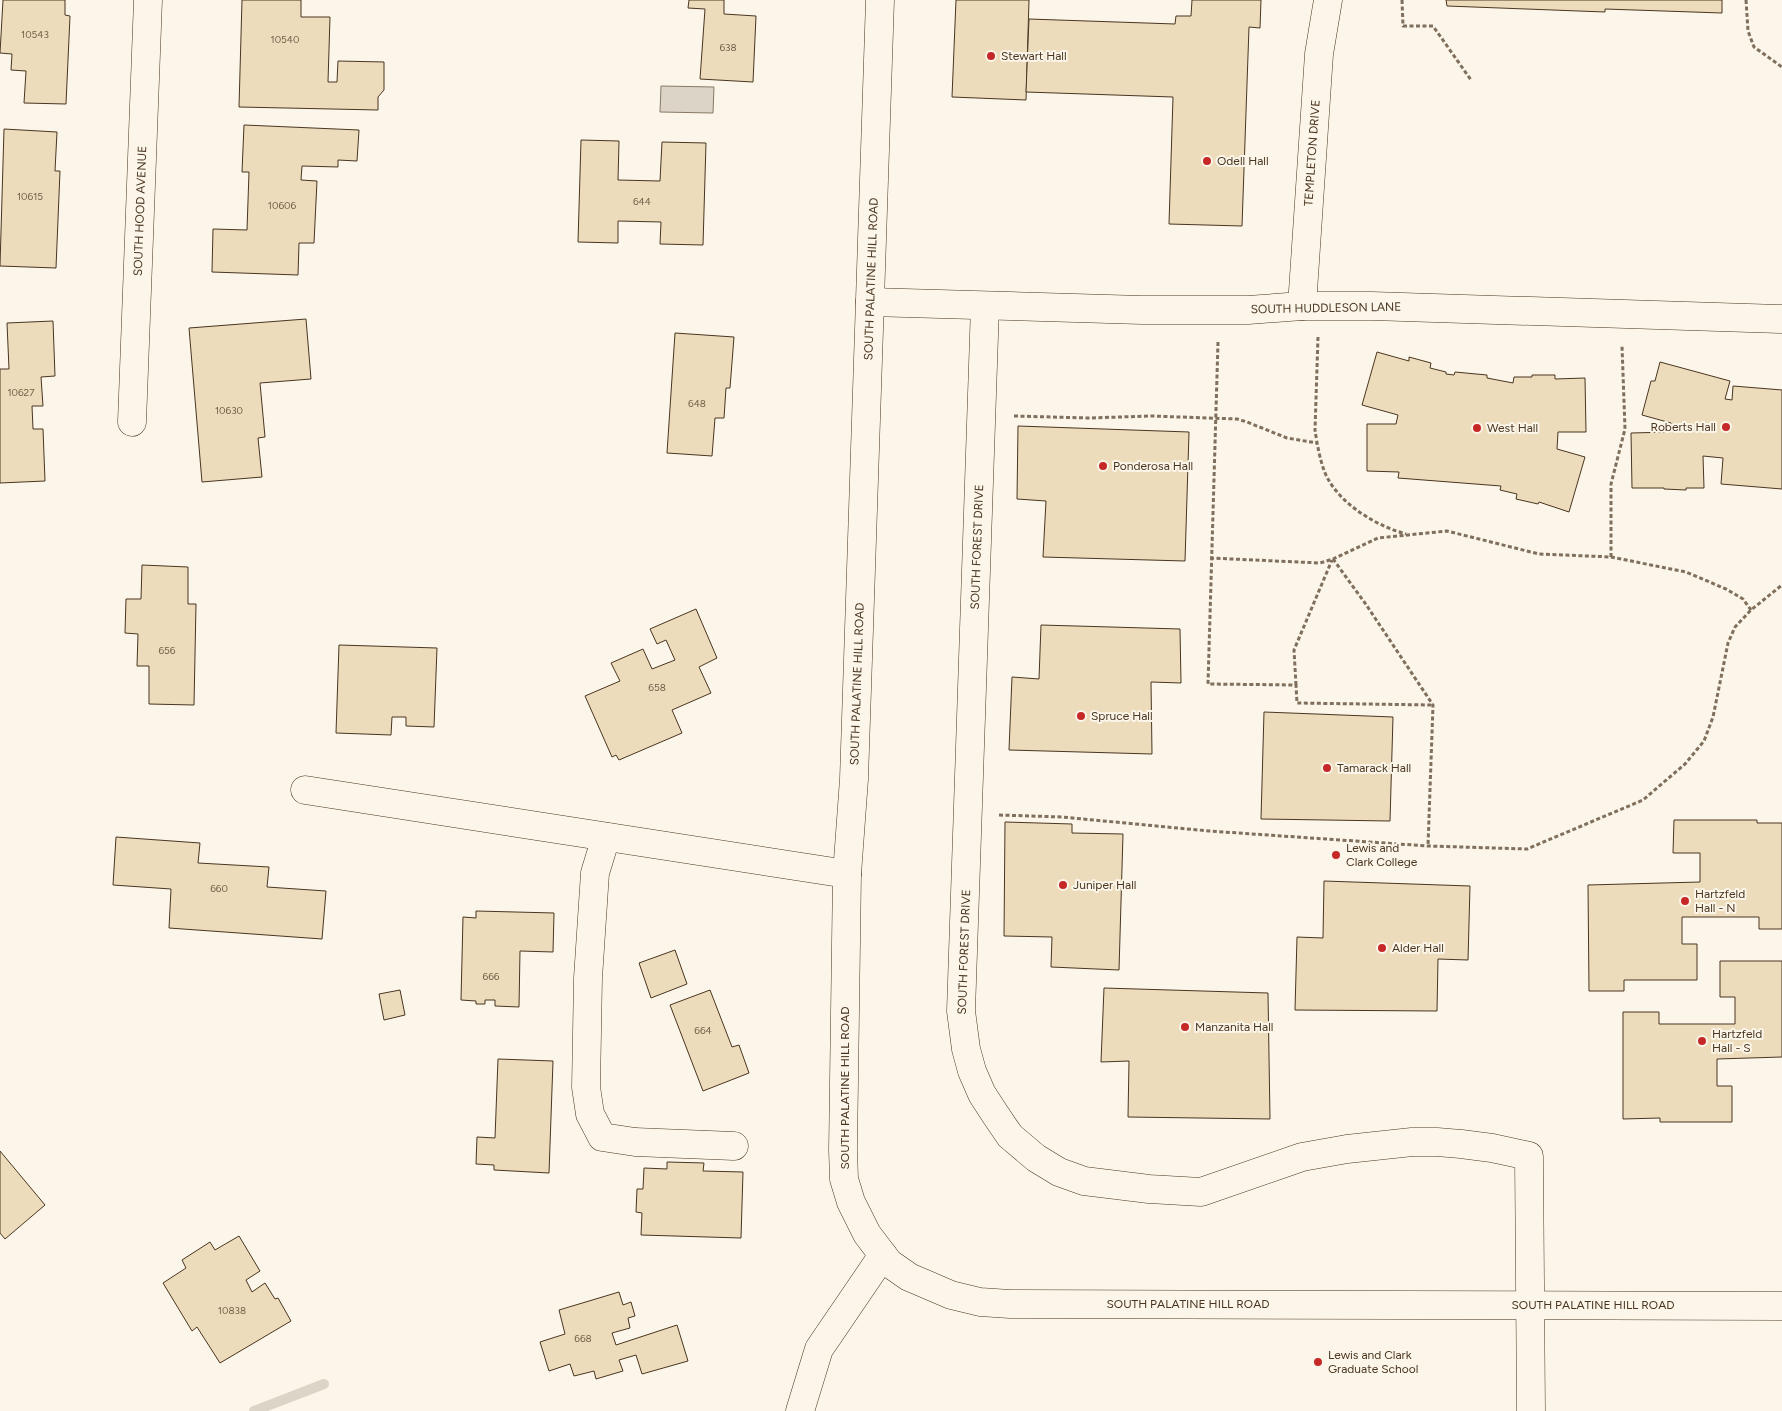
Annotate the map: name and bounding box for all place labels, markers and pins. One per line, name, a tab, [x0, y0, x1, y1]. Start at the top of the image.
place label: Stewart Hall	[1001, 49, 1067, 63]
marker: Stewart Hall	[985, 50, 997, 62]
place label: Odell Hall	[1217, 154, 1269, 168]
marker: Odell Hall	[1201, 155, 1213, 167]
place label: Roberts Hall	[1650, 420, 1716, 434]
place label: West Hall	[1487, 421, 1538, 435]
marker: Roberts Hall	[1720, 421, 1732, 433]
marker: West Hall	[1471, 422, 1483, 434]
place label: Ponderosa Hall	[1113, 459, 1193, 473]
marker: Ponderosa Hall	[1097, 460, 1109, 472]
place label: Spruce Hall	[1091, 709, 1153, 723]
marker: Spruce Hall	[1075, 710, 1087, 722]
place label: Tamarack Hall	[1337, 761, 1411, 775]
marker: Tamarack Hall	[1321, 762, 1333, 774]
place label: Lewis and Clark College	[1346, 841, 1418, 869]
marker: Lewis and Clark College	[1330, 849, 1342, 861]
place label: Juniper Hall	[1073, 878, 1136, 892]
marker: Juniper Hall	[1057, 879, 1069, 891]
place label: Hartzfeld Hall - N	[1695, 887, 1745, 915]
marker: Hartzfeld Hall - N	[1679, 895, 1691, 907]
place label: Alder Hall	[1392, 941, 1444, 955]
marker: Alder Hall	[1376, 942, 1388, 954]
place label: Manzanita Hall	[1195, 1020, 1273, 1034]
marker: Manzanita Hall	[1179, 1021, 1191, 1033]
place label: Hartzfeld Hall - S	[1712, 1027, 1762, 1055]
marker: Hartzfeld Hall - S	[1696, 1035, 1708, 1047]
place label: Lewis and Clark Graduate School	[1328, 1348, 1418, 1376]
marker: Lewis and Clark Graduate School	[1312, 1356, 1324, 1368]

